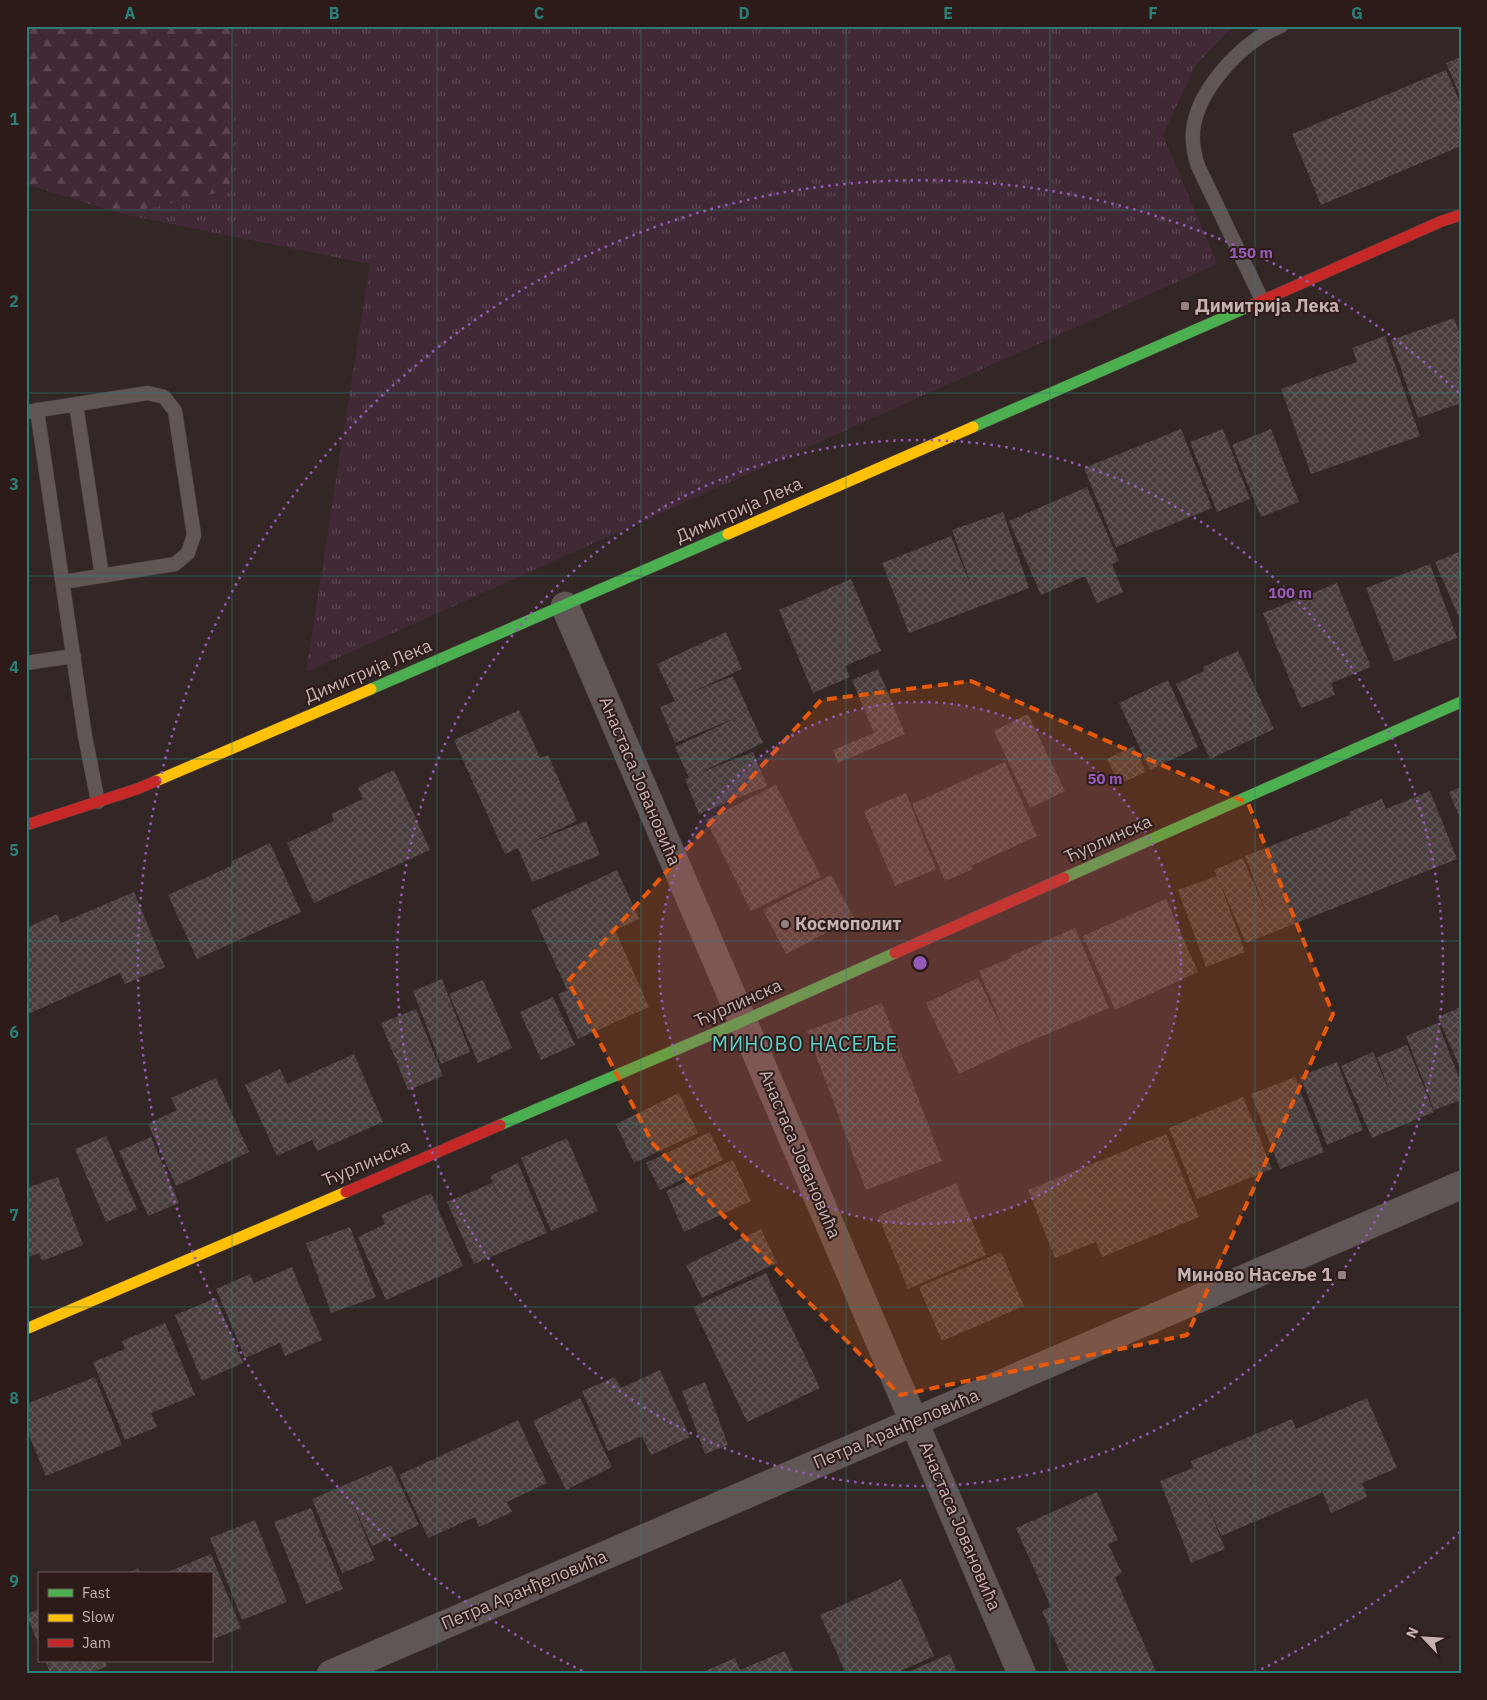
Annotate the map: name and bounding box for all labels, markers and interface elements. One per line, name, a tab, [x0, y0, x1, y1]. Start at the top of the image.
text: A	[125, 3, 136, 23]
text: B	[329, 3, 340, 23]
text: C	[534, 3, 544, 23]
text: D	[738, 3, 750, 23]
text: E	[943, 3, 953, 23]
text: F	[1148, 3, 1158, 23]
text: G	[1351, 3, 1363, 23]
text: 1	[9, 109, 19, 129]
text: 150 m	[1229, 243, 1273, 262]
text: 2	[9, 291, 19, 311]
place label: Димитрија Лека	[1195, 294, 1339, 317]
marker: Димитрија Лека	[1179, 300, 1191, 312]
street label: Димитрија Лека	[672, 471, 806, 548]
text: 3	[9, 474, 19, 494]
text: 100 m	[1268, 583, 1312, 602]
street label: Димитрија Лека	[301, 633, 435, 708]
text: 4	[9, 657, 19, 677]
street label: Анастаса Јовановића	[594, 693, 687, 869]
text: 50 m	[1088, 769, 1122, 788]
street label: Ћурлинска	[1061, 809, 1155, 868]
text: 5	[9, 840, 19, 860]
place label: Космополит	[795, 912, 901, 935]
marker: Космополит	[779, 918, 791, 930]
centre of rings	[911, 954, 929, 972]
street label: Ћурлинска	[691, 973, 785, 1032]
text: 6	[9, 1022, 19, 1042]
district label: МИНОВО НАСЕЉЕ	[712, 1030, 898, 1057]
street label: Анастаса Јовановића	[754, 1066, 847, 1242]
street label: Ћурлинска	[318, 1134, 414, 1191]
text: 7	[9, 1205, 19, 1225]
place label: Миново Насеље 1	[1177, 1263, 1332, 1286]
marker: Миново Насеље 1	[1336, 1269, 1348, 1281]
street label: Петра Аранђеловића	[809, 1383, 983, 1474]
text: 8	[9, 1388, 19, 1408]
street label: Анастаса Јовановића	[914, 1438, 1007, 1614]
street label: Петра Аранђеловића	[437, 1544, 611, 1635]
text: 9	[9, 1571, 19, 1591]
legend	[38, 1572, 212, 1662]
text: Fast	[82, 1583, 110, 1602]
text: Slow	[82, 1607, 115, 1626]
north arrow	[1400, 1612, 1450, 1662]
text: N	[1402, 1624, 1423, 1641]
text: Jam	[82, 1633, 111, 1652]

